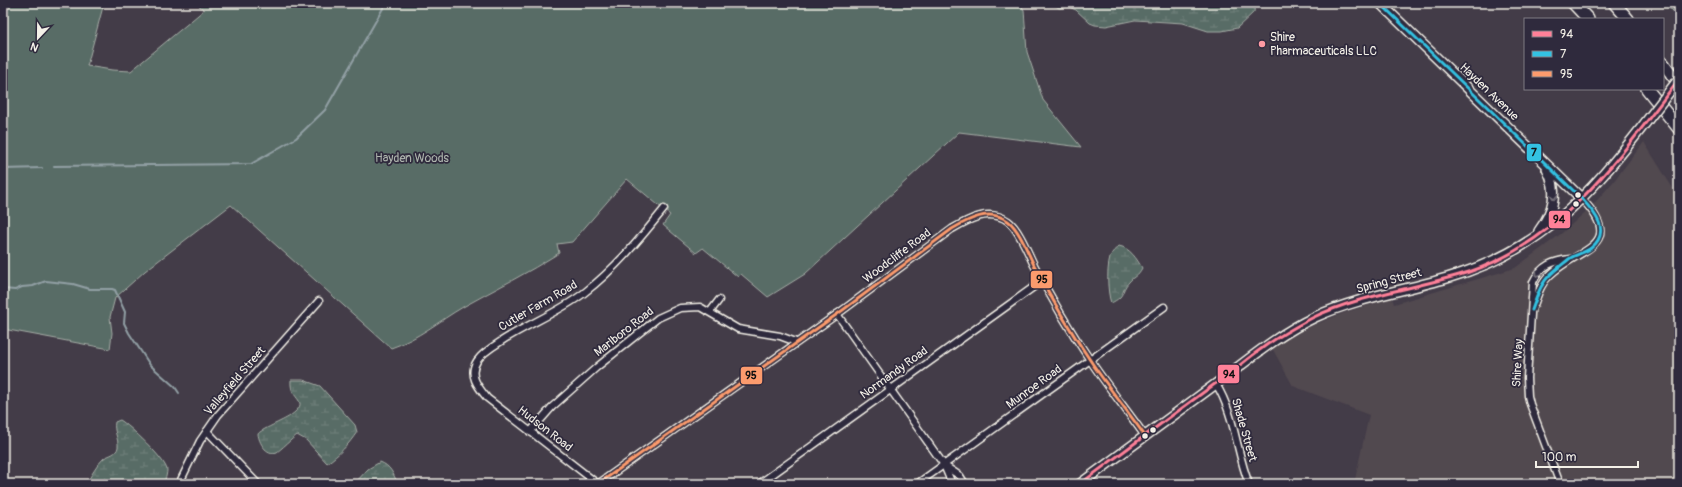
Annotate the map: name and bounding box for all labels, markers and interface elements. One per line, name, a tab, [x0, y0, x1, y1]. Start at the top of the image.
north arrow	[18, 18, 58, 58]
legend	[1524, 18, 1664, 90]
text: 94	[1560, 27, 1573, 42]
place label: Shire Pharmaceuticals LLC	[1270, 30, 1377, 59]
text: N	[28, 39, 40, 54]
marker: Shire Pharmaceuticals LLC	[1257, 39, 1267, 49]
text: 7	[1560, 47, 1567, 62]
street label: Hayden Avenue	[1456, 60, 1522, 124]
text: 95	[1560, 67, 1573, 82]
line badge: 7	[1526, 143, 1542, 162]
text: 7	[1531, 146, 1537, 159]
park label: Hayden Woods	[375, 151, 450, 166]
unlabelled marker	[1573, 190, 1583, 200]
one-way arrow	[1550, 194, 1558, 200]
unlabelled marker	[1571, 199, 1581, 209]
line badge: 94	[1548, 210, 1571, 229]
text: 94	[1553, 213, 1566, 226]
street label: Woodcliffe Road	[860, 225, 934, 286]
street label: Spring Street	[1355, 265, 1423, 297]
line badge: 95	[1030, 270, 1053, 289]
one-way arrow	[1535, 270, 1543, 277]
text: 95	[1036, 273, 1048, 286]
street label: Cutler Farm Road	[496, 277, 580, 335]
street label: Marlboro Road	[591, 304, 657, 360]
street label: Shire Way	[1509, 338, 1527, 388]
street label: Valleyfield Street	[201, 343, 269, 419]
street label: Normandy Road	[857, 343, 931, 403]
street label: Munroe Road	[1003, 362, 1065, 412]
line badge: 94	[1217, 364, 1240, 384]
line badge: 95	[740, 366, 763, 385]
text: 94	[1223, 368, 1236, 381]
text: 95	[745, 369, 757, 382]
street label: Shade Street	[1228, 397, 1260, 464]
street label: Hudson Road	[515, 403, 575, 455]
unlabelled marker	[1148, 425, 1158, 435]
unlabelled marker	[1140, 431, 1150, 441]
scale bar	[1536, 443, 1638, 469]
text: 100 m	[1542, 450, 1577, 465]

